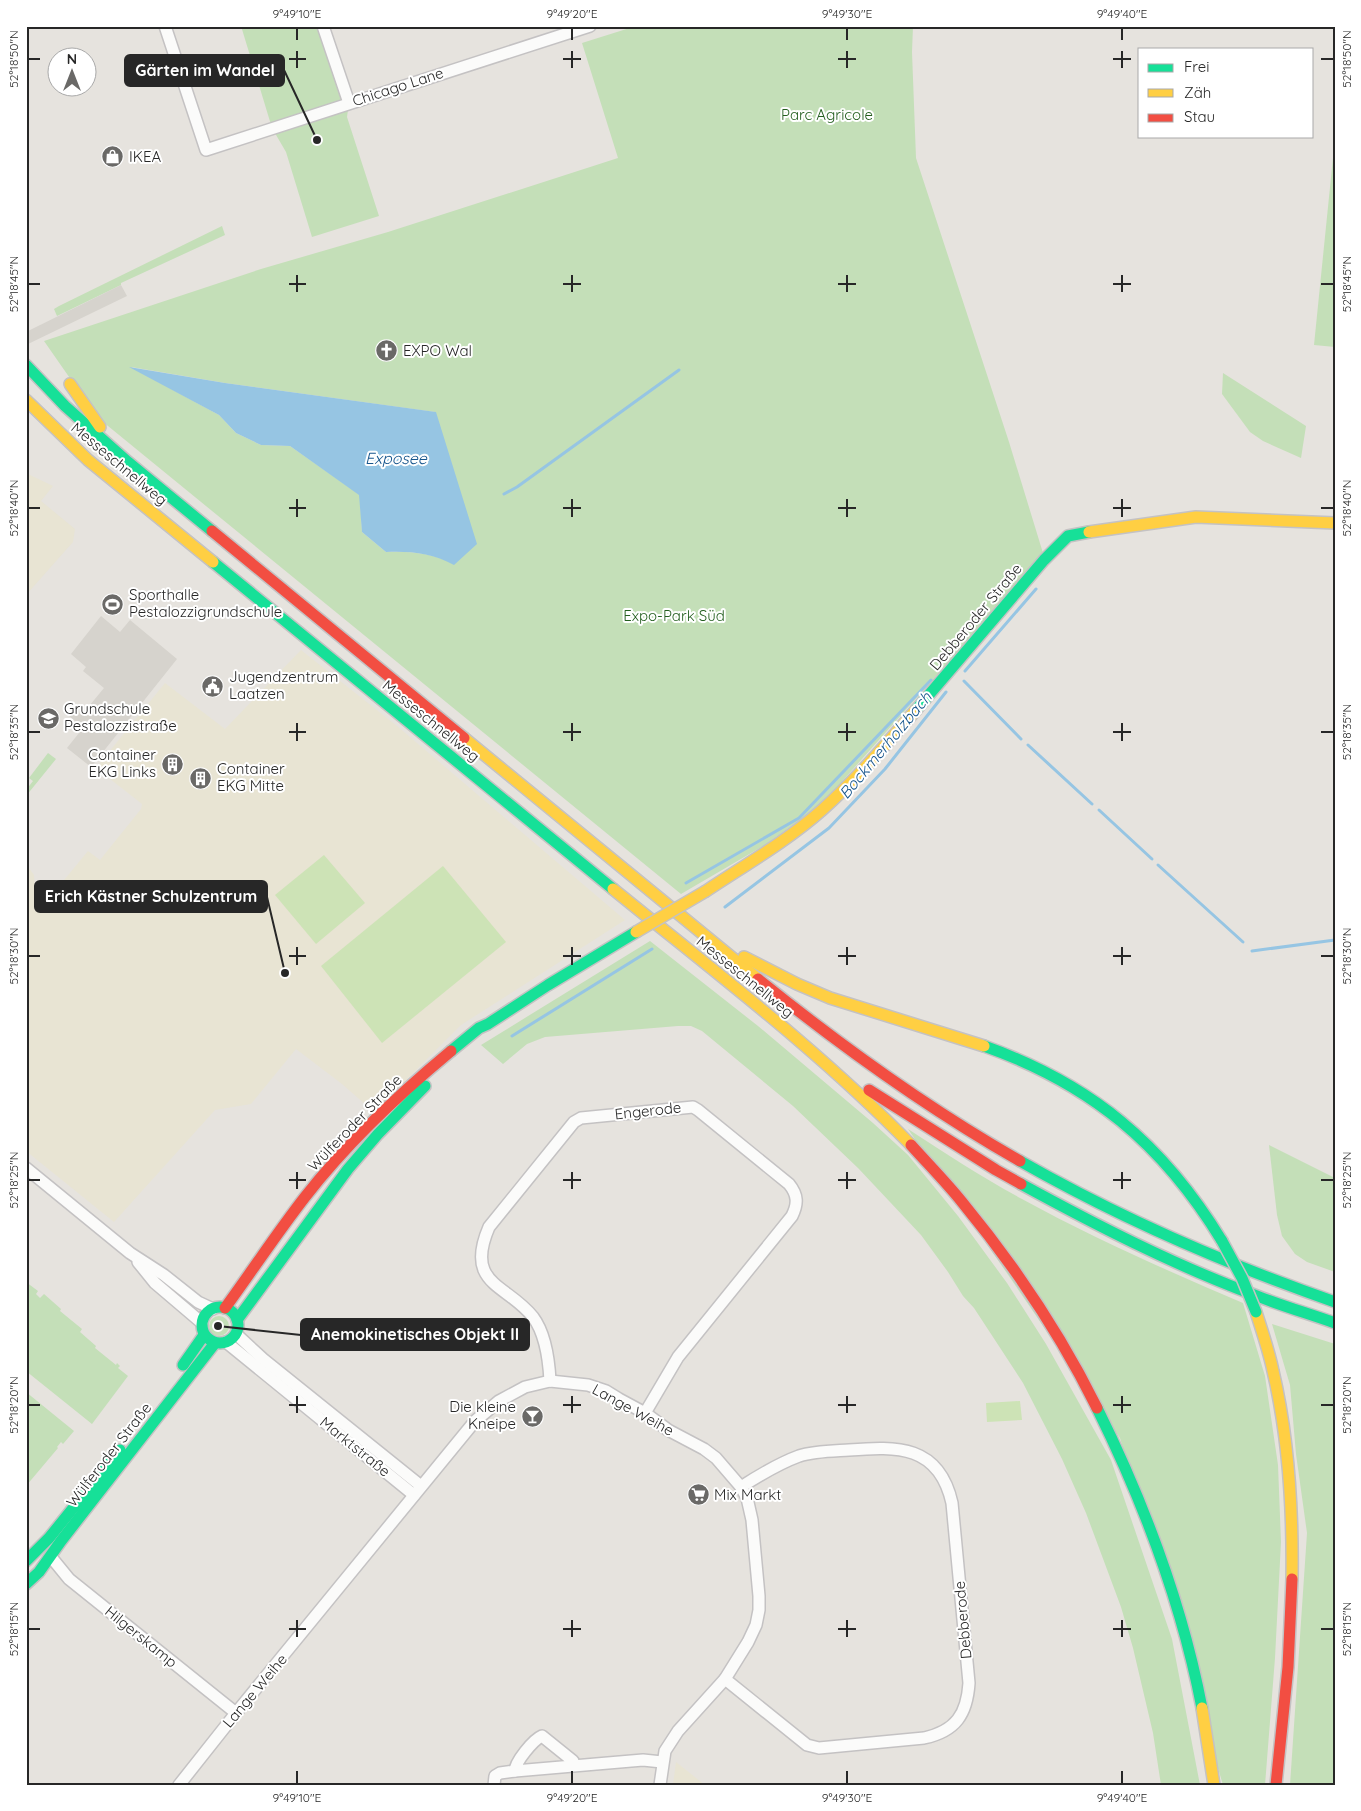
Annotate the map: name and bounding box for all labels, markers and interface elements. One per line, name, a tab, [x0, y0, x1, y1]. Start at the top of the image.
text: 9°49'10"E	[273, 6, 322, 21]
text: 9°49'20"E	[547, 6, 598, 21]
text: 9°49'30"E	[822, 6, 872, 21]
text: 9°49'40"E	[1097, 6, 1148, 21]
text: 52°18'50"N	[6, 30, 21, 88]
text: 52°18'50"N	[1339, 30, 1354, 88]
north arrow	[48, 48, 98, 98]
legend	[1138, 48, 1314, 138]
text: N	[67, 50, 77, 68]
callout: Gärten im Wandel	[125, 55, 284, 86]
text: Frei	[1184, 57, 1210, 76]
text: Gärten im Wandel	[135, 60, 275, 80]
street label: Chicago Lane	[350, 63, 446, 110]
text: Zäh	[1184, 83, 1211, 102]
park label: Parc Agricole	[781, 105, 873, 124]
text: Stau	[1184, 107, 1215, 126]
shop icon: IKEA	[101, 145, 125, 169]
place label: IKEA	[129, 147, 161, 166]
text: 52°18'45"N	[6, 256, 21, 312]
text: 52°18'45"N	[1339, 256, 1354, 312]
church icon: EXPO Wal	[375, 339, 399, 363]
place label: EXPO Wal	[403, 341, 472, 360]
street label: Messeschnellweg	[67, 418, 171, 509]
water label: Exposee	[365, 448, 428, 468]
text: 52°18'40"N	[6, 479, 21, 537]
text: 52°18'40"N	[1339, 479, 1354, 537]
street label: Debberoder Straße	[925, 559, 1026, 674]
place label: Sporthalle Pestalozzigrundschule	[129, 585, 282, 621]
sports icon: Sporthalle Pestalozzigrundschule	[101, 592, 125, 616]
park label: Expo-Park Süd	[623, 606, 725, 625]
place label: Jugendzentrum Laatzen	[229, 667, 339, 703]
public building icon: Jugendzentrum Laatzen	[201, 674, 225, 698]
street label: Messeschnellweg	[379, 676, 484, 766]
water label: Bockmerholzbach	[834, 687, 936, 803]
place label: Grundschule Pestalozzistraße	[64, 699, 177, 735]
text: 52°18'35"N	[6, 704, 21, 760]
text: 52°18'35"N	[1339, 704, 1354, 760]
school or university icon: Grundschule Pestalozzistraße	[36, 706, 60, 730]
place label: Container EKG Links	[88, 745, 156, 781]
building icon: Container EKG Links	[160, 752, 184, 776]
place label: Container EKG Mitte	[217, 759, 285, 795]
building icon: Container EKG Mitte	[189, 766, 213, 790]
callout: Erich Kästner Schulzentrum	[35, 881, 267, 912]
text: Erich Kästner Schulzentrum	[45, 886, 257, 906]
text: 52°18'30"N	[6, 927, 21, 985]
text: 52°18'30"N	[1339, 927, 1354, 985]
street label: Messeschnellweg	[693, 932, 798, 1022]
street label: Wülferoder Straße	[304, 1070, 406, 1175]
street label: Engerode	[614, 1098, 682, 1123]
text: 52°18'25"N	[6, 1152, 21, 1208]
text: 52°18'25"N	[1339, 1152, 1354, 1208]
callout: Anemokinetisches Objekt II	[301, 1319, 529, 1350]
text: Anemokinetisches Objekt II	[311, 1324, 519, 1344]
text: 52°18'20"N	[6, 1376, 21, 1434]
text: 52°18'20"N	[1339, 1376, 1354, 1434]
street label: Lange Weihe	[589, 1379, 677, 1440]
place label: Die kleine Kneipe	[449, 1397, 516, 1433]
street label: Wülferoder Straße	[62, 1399, 155, 1511]
bar icon: Die kleine Kneipe	[520, 1404, 544, 1428]
street label: Marktstraße	[316, 1412, 394, 1481]
supermarket icon: Mix Markt	[686, 1483, 710, 1507]
place label: Mix Markt	[714, 1485, 781, 1504]
street label: Debberode	[950, 1580, 975, 1660]
text: 52°18'15"N	[6, 1602, 21, 1656]
street label: Hilgerskamp	[101, 1602, 181, 1672]
text: 52°18'15"N	[1339, 1602, 1354, 1656]
street label: Lange Weihe	[218, 1650, 291, 1731]
text: 9°49'10"E	[273, 1790, 322, 1805]
text: 9°49'20"E	[547, 1790, 598, 1805]
text: 9°49'30"E	[822, 1790, 872, 1805]
text: 9°49'40"E	[1097, 1790, 1148, 1805]

